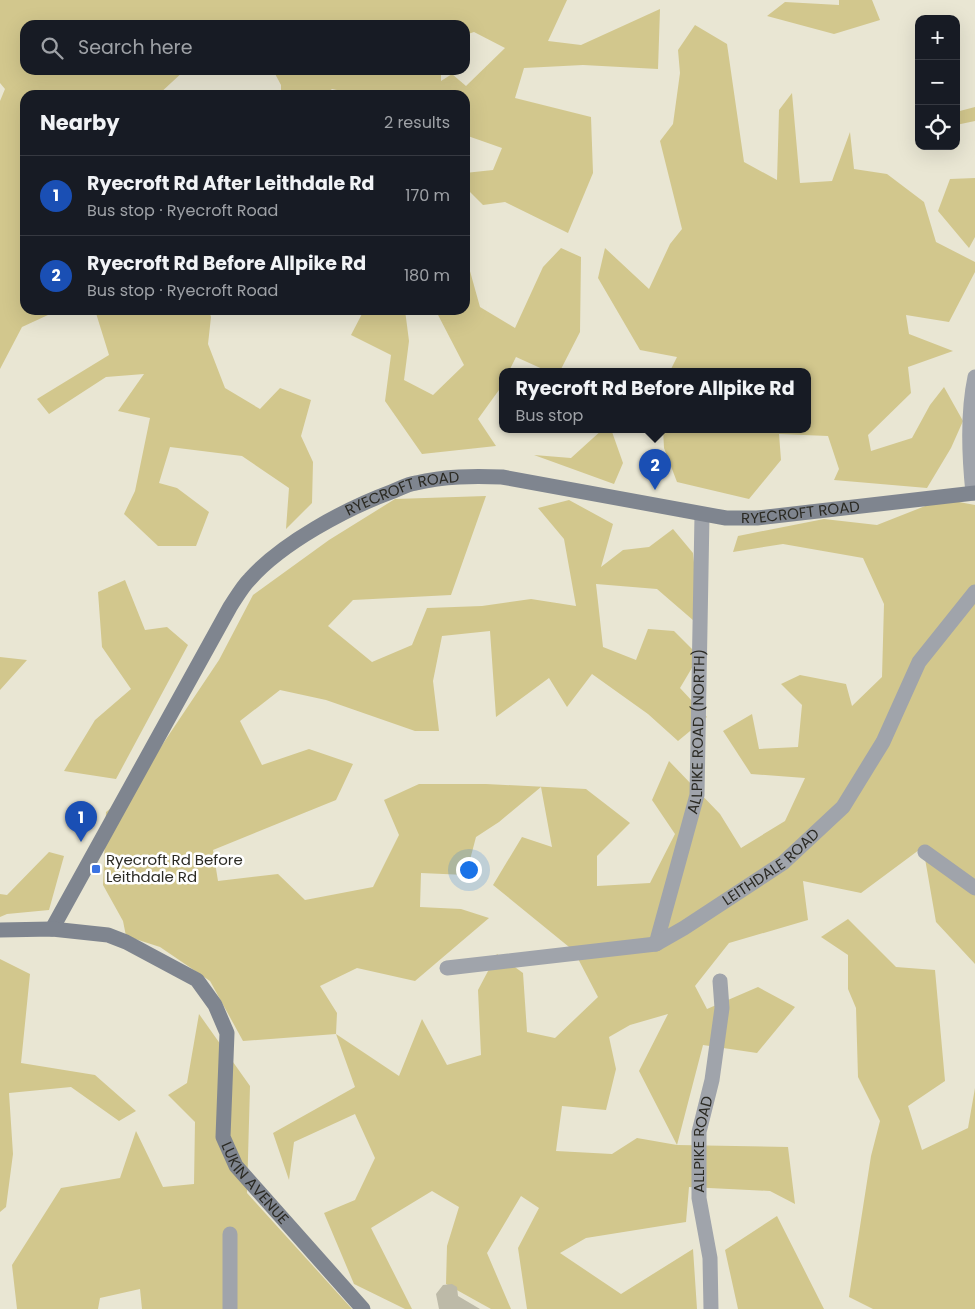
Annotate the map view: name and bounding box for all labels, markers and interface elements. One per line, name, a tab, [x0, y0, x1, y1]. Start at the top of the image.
map controls	[915, 15, 960, 150]
button: +	[915, 15, 960, 60]
search box	[20, 20, 470, 75]
icon: search	[38, 34, 66, 62]
text: Search here	[78, 34, 192, 61]
button: −	[915, 60, 960, 105]
button: locate	[915, 105, 960, 150]
text: Nearby	[40, 108, 120, 137]
text: 2 results	[384, 111, 450, 134]
text: Ryecroft Rd After Leithdale Rd	[87, 170, 374, 197]
text: 1	[53, 184, 59, 207]
text: 170 m	[405, 184, 450, 207]
text: Bus stop · Ryecroft Road	[87, 199, 278, 222]
text: Ryecroft Rd Before Allpike Rd	[87, 250, 366, 277]
text: 2	[51, 264, 61, 287]
text: 180 m	[404, 264, 450, 287]
text: Bus stop · Ryecroft Road	[87, 279, 278, 302]
popup	[499, 368, 811, 433]
text: Ryecroft Rd Before Allpike Rd	[515, 375, 795, 402]
text: Bus stop	[515, 404, 583, 427]
pin: 2	[639, 449, 671, 490]
street label: RYECROFT ROAD	[341, 466, 460, 521]
street label: RYECROFT ROAD	[741, 495, 861, 528]
street label: ALLPIKE ROAD (NORTH)	[681, 649, 710, 816]
pin: 1	[65, 801, 97, 842]
street label: LEITHDALE ROAD	[718, 823, 824, 910]
place label: Ryecroft Rd Before Leithdale Rd	[106, 849, 243, 887]
your location	[456, 857, 482, 883]
marker: Ryecroft Rd Before Leithdale Rd	[90, 863, 102, 875]
street label: ALLPIKE ROAD	[688, 1094, 718, 1193]
street label: LUKIN AVENUE	[216, 1138, 294, 1229]

